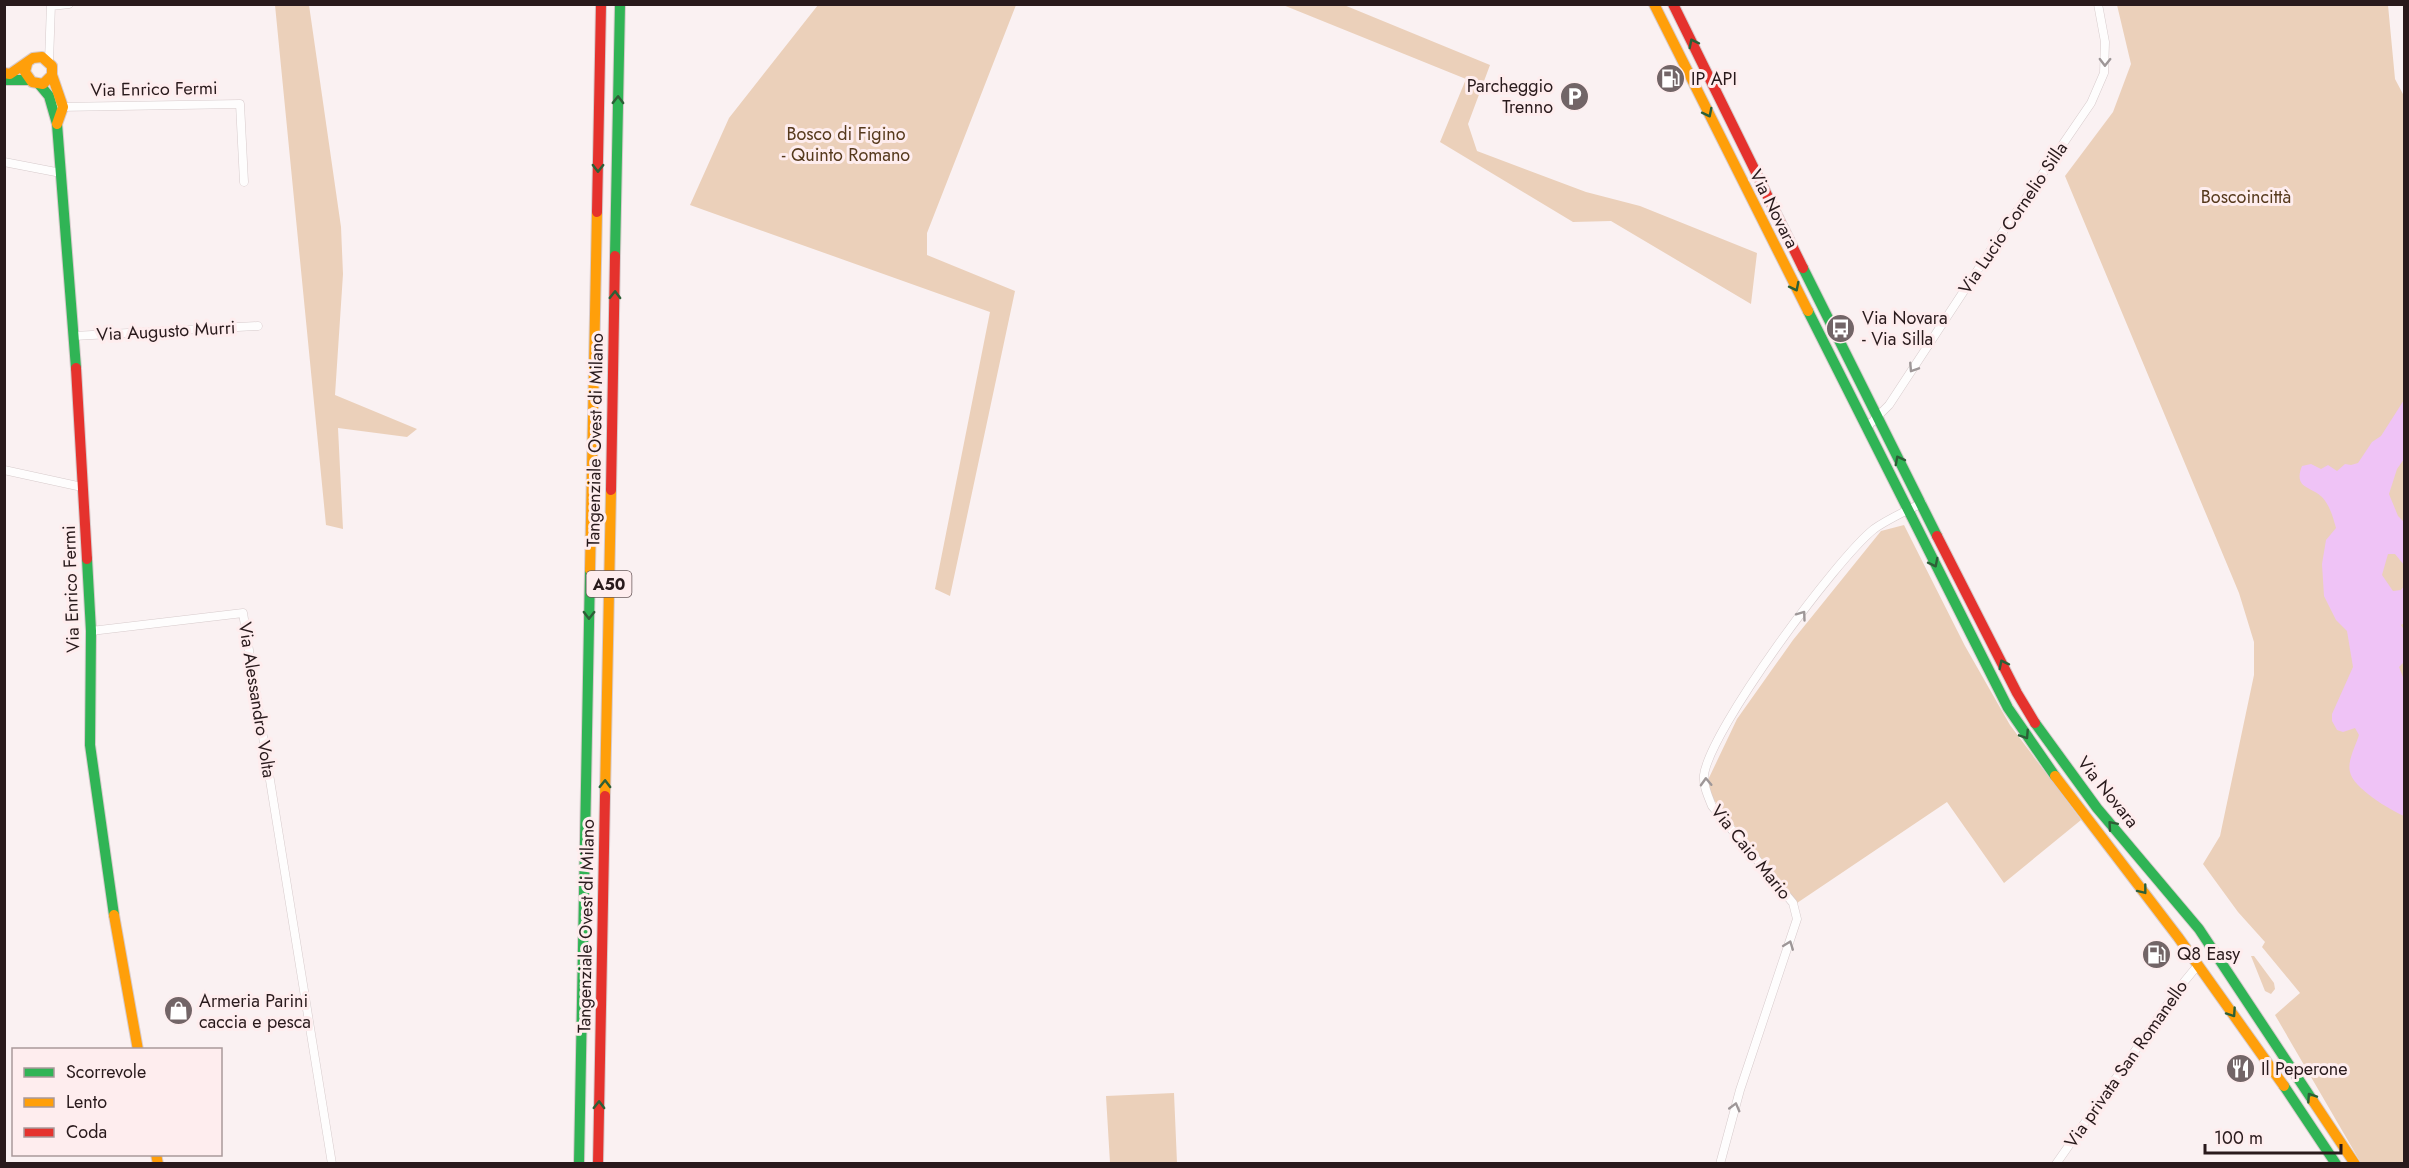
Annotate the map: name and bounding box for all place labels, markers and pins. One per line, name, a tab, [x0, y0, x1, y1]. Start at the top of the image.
fuel station icon: IP API	[1654, 63, 1686, 95]
place label: IP API	[1691, 66, 1737, 92]
place label: Parcheggio Trenno	[1467, 73, 1553, 120]
parking icon: Parcheggio Trenno	[1558, 80, 1590, 112]
place label: Via Novara - Via Silla	[1862, 305, 1948, 352]
bus stop icon: Via Novara - Via Silla	[1825, 312, 1857, 344]
fuel station icon: Q8 Easy	[2140, 938, 2172, 970]
place label: Q8 Easy	[2177, 941, 2240, 967]
place label: Armeria Parini caccia e pesca	[199, 988, 311, 1035]
shop icon: Armeria Parini caccia e pesca	[162, 995, 194, 1027]
restaurant icon: Il Peperone	[2224, 1053, 2256, 1085]
place label: Il Peperone	[2261, 1056, 2348, 1082]

